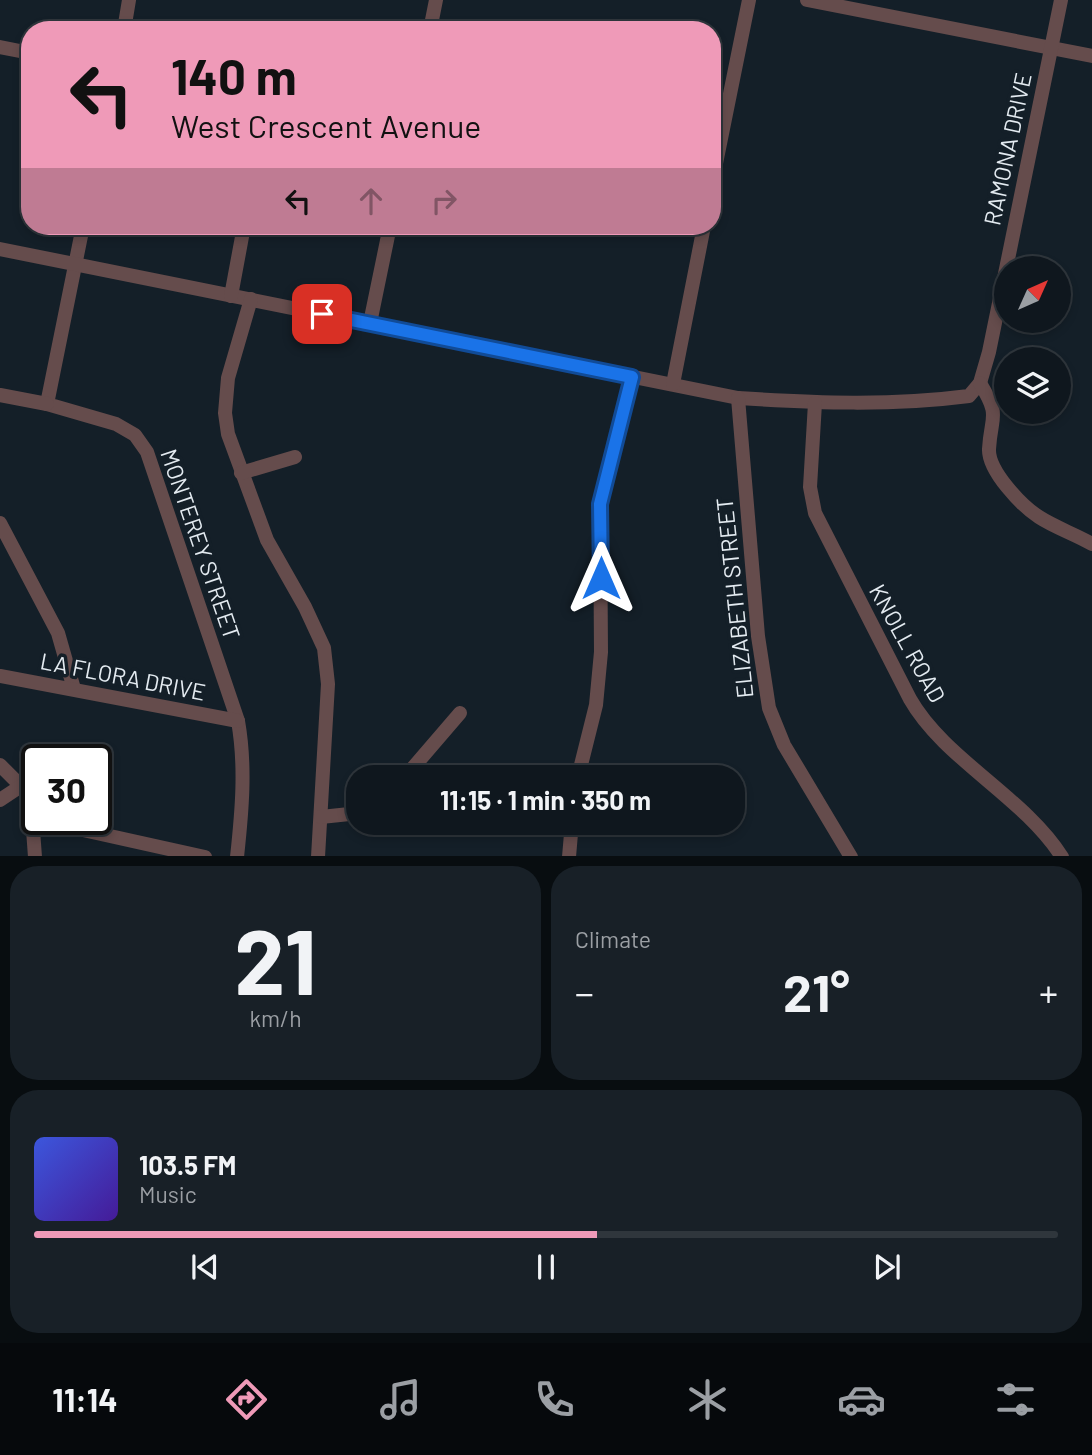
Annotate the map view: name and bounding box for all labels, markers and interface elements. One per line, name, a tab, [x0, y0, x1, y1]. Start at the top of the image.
text: 140 m	[171, 46, 297, 105]
icon: left	[56, 49, 147, 140]
street label: RAMONA DRIVE	[977, 70, 1037, 228]
text: West Crescent Avenue	[171, 106, 481, 144]
icon: left	[279, 182, 317, 220]
icon: ahead	[352, 182, 390, 220]
icon: right	[425, 182, 463, 220]
north arrow	[994, 256, 1071, 332]
map controls	[994, 256, 1071, 424]
pin	[292, 284, 352, 344]
icon: arrive	[303, 295, 341, 333]
button: layers	[994, 347, 1071, 424]
street label: MONTEREY STREET	[155, 445, 247, 643]
street label: ELIZABETH STREET	[710, 496, 758, 700]
position arrow	[564, 541, 638, 615]
street label: KNOLL ROAD	[864, 579, 952, 707]
street label: LA FLORA DRIVE	[38, 646, 208, 706]
speed limit sign: 30	[21, 744, 112, 835]
text: 11:15 · 1 min · 350 m	[440, 784, 651, 815]
text: 21	[234, 904, 317, 1013]
text: Climate	[575, 925, 651, 953]
text: 21°	[783, 960, 850, 1022]
text: −	[575, 969, 594, 1015]
text: +	[1039, 969, 1058, 1015]
text: km/h	[249, 1004, 302, 1032]
text: 103.5 FM	[139, 1149, 236, 1180]
text: Music	[139, 1180, 197, 1208]
icon: previous	[186, 1248, 224, 1286]
icon: pause	[527, 1248, 565, 1286]
icon: next	[868, 1248, 906, 1286]
icon: directions	[222, 1375, 271, 1424]
icon: music	[376, 1375, 425, 1424]
icon: phone	[530, 1375, 579, 1424]
icon: climate	[683, 1375, 732, 1424]
icon: car	[837, 1375, 886, 1424]
icon: filters	[991, 1375, 1040, 1424]
text: 11:14	[52, 1380, 118, 1418]

